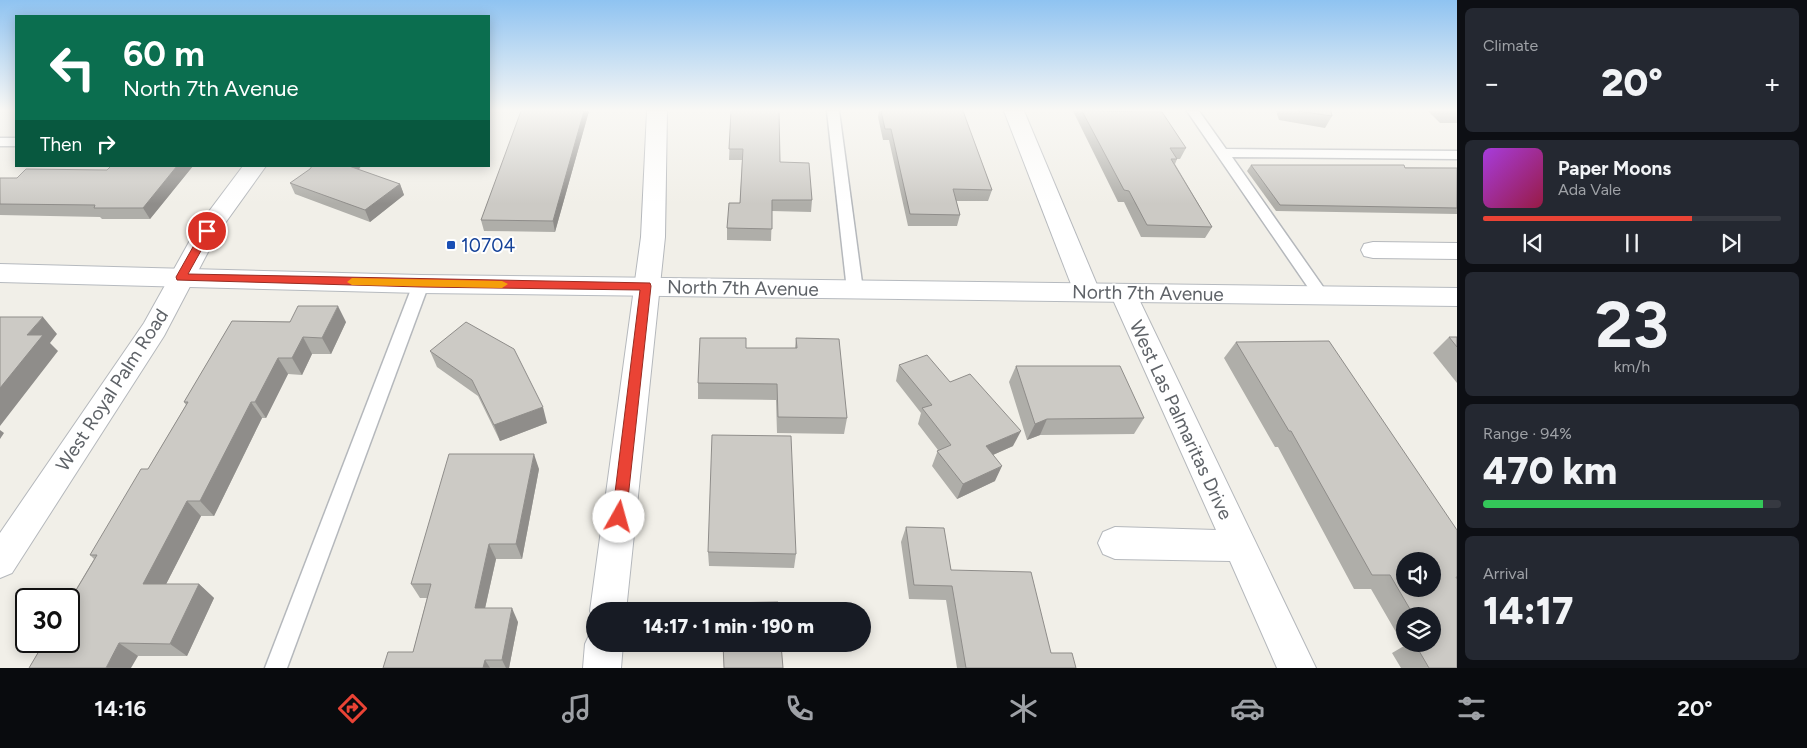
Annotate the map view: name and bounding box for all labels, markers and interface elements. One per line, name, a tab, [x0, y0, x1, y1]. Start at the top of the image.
text: 60 m	[123, 33, 205, 75]
icon: left	[40, 35, 105, 100]
text: Climate	[1483, 36, 1538, 55]
text: 20°	[1601, 60, 1663, 106]
text: −	[1483, 66, 1500, 100]
text: +	[1764, 66, 1781, 100]
text: North 7th Avenue	[123, 75, 299, 102]
icon: right	[92, 130, 120, 158]
text: Then	[40, 133, 82, 156]
text: Paper Moons	[1558, 157, 1671, 180]
text: Ada Vale	[1558, 180, 1621, 199]
pin	[186, 210, 228, 252]
icon: arrive	[193, 217, 221, 245]
icon: previous	[1519, 229, 1547, 257]
icon: pause	[1618, 229, 1646, 257]
icon: next	[1717, 229, 1745, 257]
place label: 10704	[461, 234, 515, 257]
marker: 10704	[445, 239, 457, 251]
street label: North 7th Avenue	[667, 275, 819, 301]
street label: North 7th Avenue	[1072, 280, 1224, 306]
text: 23	[1595, 285, 1669, 363]
street label: West Royal Palm Road	[51, 305, 173, 475]
street label: West Las Palmaritas Drive	[1125, 317, 1237, 523]
text: km/h	[1614, 357, 1650, 376]
text: Range · 94%	[1483, 424, 1572, 443]
text: 470 km	[1483, 448, 1617, 494]
position arrow	[592, 490, 644, 542]
map controls	[1396, 552, 1441, 652]
button: sound	[1396, 552, 1441, 597]
text: Arrival	[1483, 564, 1528, 583]
speed limit sign: 30	[15, 588, 80, 653]
text: 14:17	[1483, 588, 1573, 634]
button: layers	[1396, 607, 1441, 652]
text: 14:17 · 1 min · 190 m	[643, 615, 814, 638]
icon: directions	[335, 691, 370, 726]
icon: music	[559, 691, 594, 726]
icon: phone	[782, 691, 817, 726]
icon: climate	[1006, 691, 1041, 726]
icon: car	[1230, 691, 1265, 726]
icon: filters	[1454, 691, 1489, 726]
text: 14:16	[94, 695, 146, 722]
text: 20°	[1677, 695, 1713, 722]

